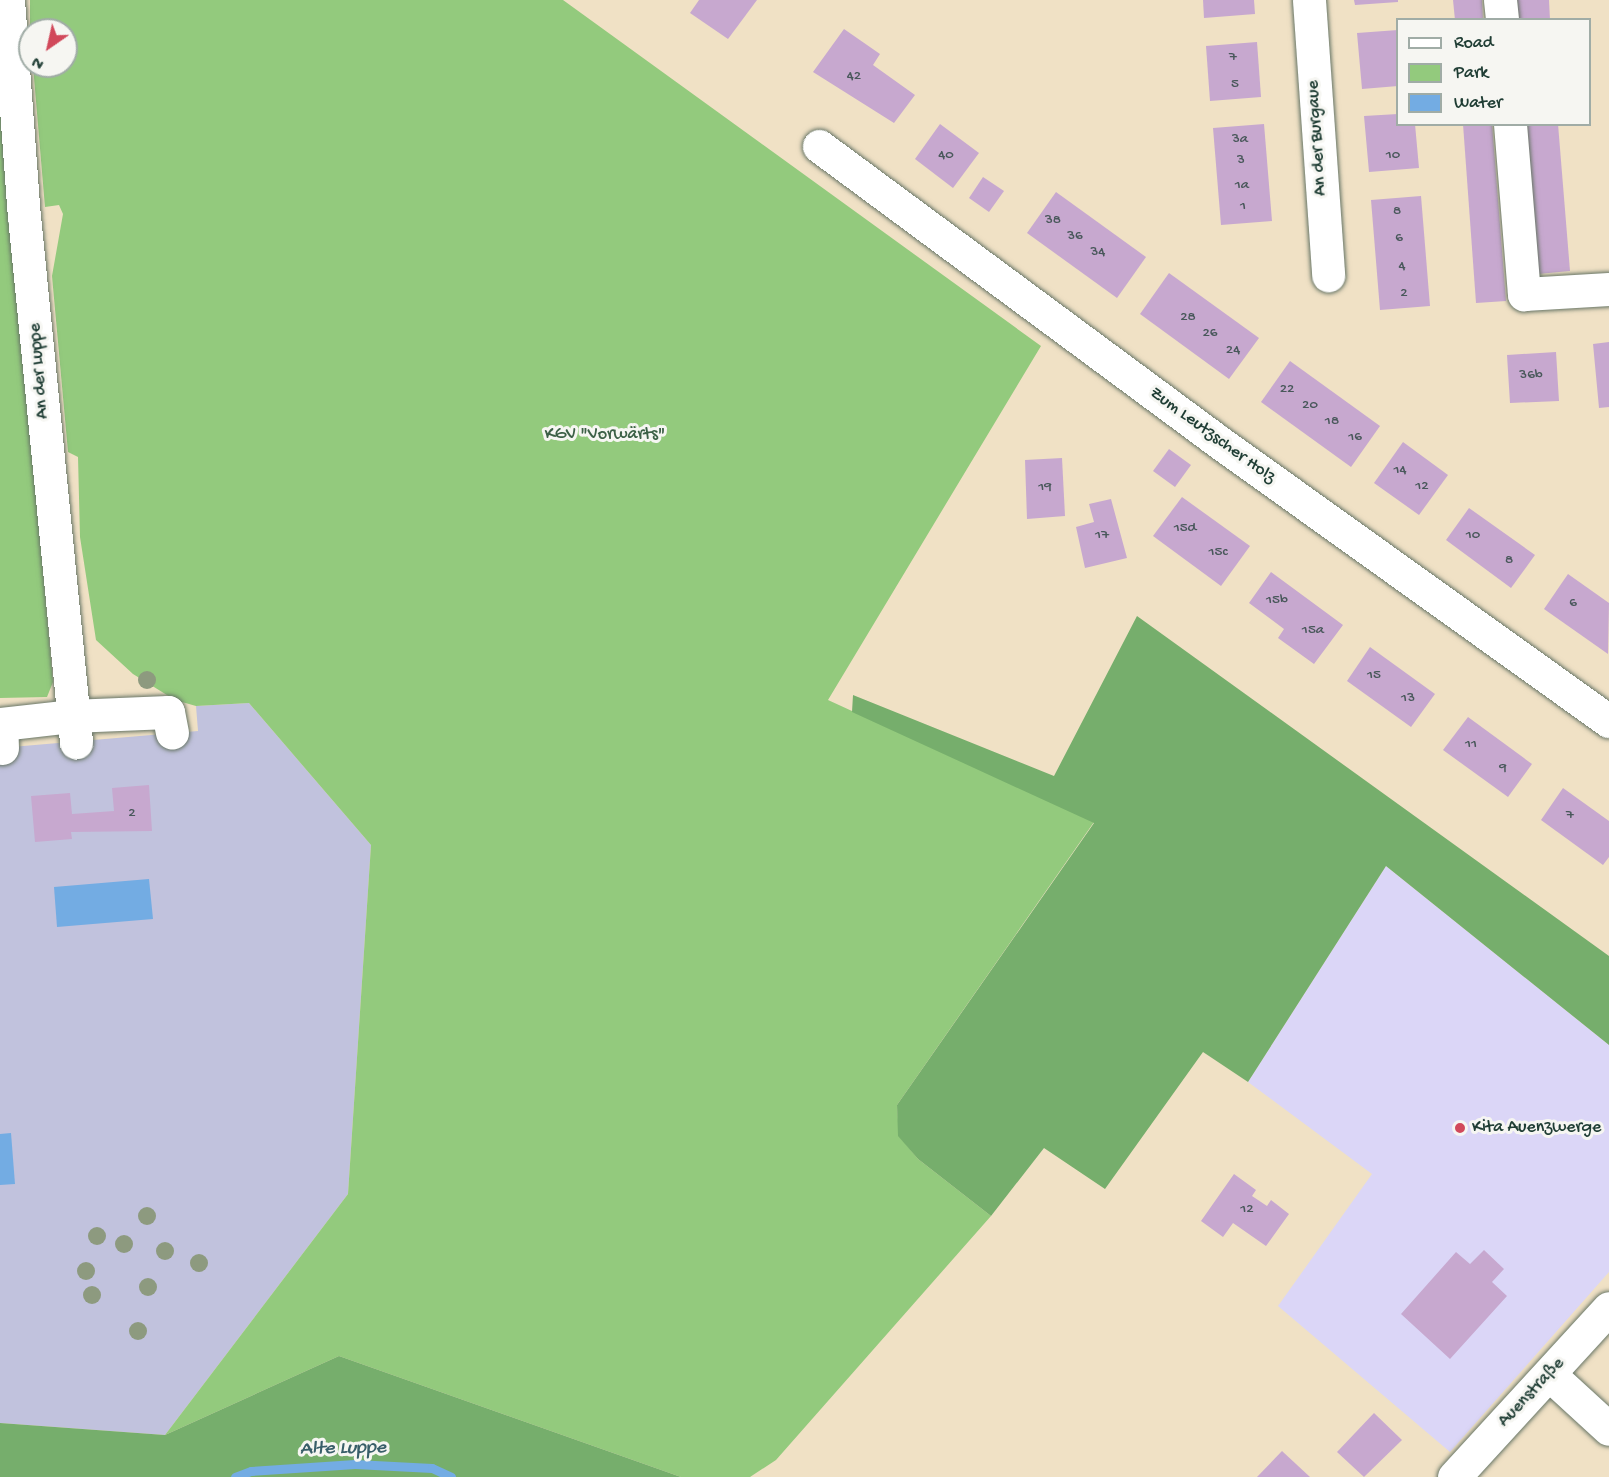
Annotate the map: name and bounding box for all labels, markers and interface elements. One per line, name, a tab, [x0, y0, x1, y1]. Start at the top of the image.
north arrow	[18, 18, 78, 78]
legend	[1396, 18, 1591, 126]
text: Road	[1454, 33, 1493, 54]
house number: 7	[1229, 49, 1237, 67]
text: N	[29, 51, 48, 72]
text: Park	[1454, 63, 1488, 84]
house number: 42	[847, 68, 861, 86]
house number: 5	[1231, 76, 1239, 94]
street label: An der Burgaue	[1303, 79, 1333, 197]
text: Water	[1454, 93, 1502, 114]
house number: 3a	[1232, 131, 1248, 149]
house number: 40	[938, 147, 954, 165]
house number: 10	[1386, 147, 1400, 165]
house number: 3	[1237, 152, 1245, 170]
house number: 1a	[1235, 177, 1249, 195]
house number: 1	[1240, 198, 1246, 216]
house number: 8	[1393, 203, 1401, 221]
house number: 38	[1045, 212, 1061, 230]
house number: 36	[1067, 228, 1083, 246]
house number: 6	[1395, 230, 1403, 248]
house number: 34	[1091, 244, 1105, 262]
house number: 4	[1398, 258, 1406, 276]
house number: 2	[1400, 285, 1408, 303]
house number: 28	[1180, 309, 1196, 327]
street label: An der Luppe	[25, 322, 55, 420]
house number: 26	[1203, 325, 1217, 343]
house number: 24	[1226, 342, 1240, 360]
house number: 36b	[1519, 367, 1543, 385]
house number: 22	[1280, 381, 1294, 399]
street label: Zum Leutzscher Holz	[1145, 383, 1279, 489]
house number: 20	[1302, 397, 1318, 415]
house number: 18	[1325, 413, 1339, 431]
park label: KGV "Vorwärts"	[545, 424, 665, 446]
house number: 16	[1348, 429, 1362, 447]
house number: 14	[1393, 462, 1407, 480]
house number: 12	[1415, 478, 1429, 496]
house number: 19	[1038, 479, 1052, 497]
house number: 15d	[1174, 520, 1196, 538]
house number: 17	[1095, 527, 1109, 545]
house number: 10	[1466, 527, 1480, 545]
house number: 15c	[1208, 544, 1228, 562]
house number: 8	[1505, 552, 1513, 570]
house number: 15b	[1266, 592, 1288, 610]
house number: 6	[1569, 595, 1577, 613]
house number: 15a	[1302, 622, 1324, 640]
house number: 15	[1367, 667, 1381, 685]
house number: 13	[1401, 690, 1415, 708]
house number: 11	[1465, 736, 1477, 754]
house number: 9	[1499, 760, 1507, 778]
house number: 2	[128, 805, 136, 823]
house number: 7	[1566, 807, 1574, 825]
place label: Kita Auenzwerge	[1472, 1117, 1601, 1139]
marker: Kita Auenzwerge	[1453, 1121, 1467, 1135]
house number: 12	[1240, 1201, 1254, 1219]
street label: Auenstraße	[1494, 1354, 1570, 1432]
water label: Alte Luppe	[300, 1436, 386, 1462]

